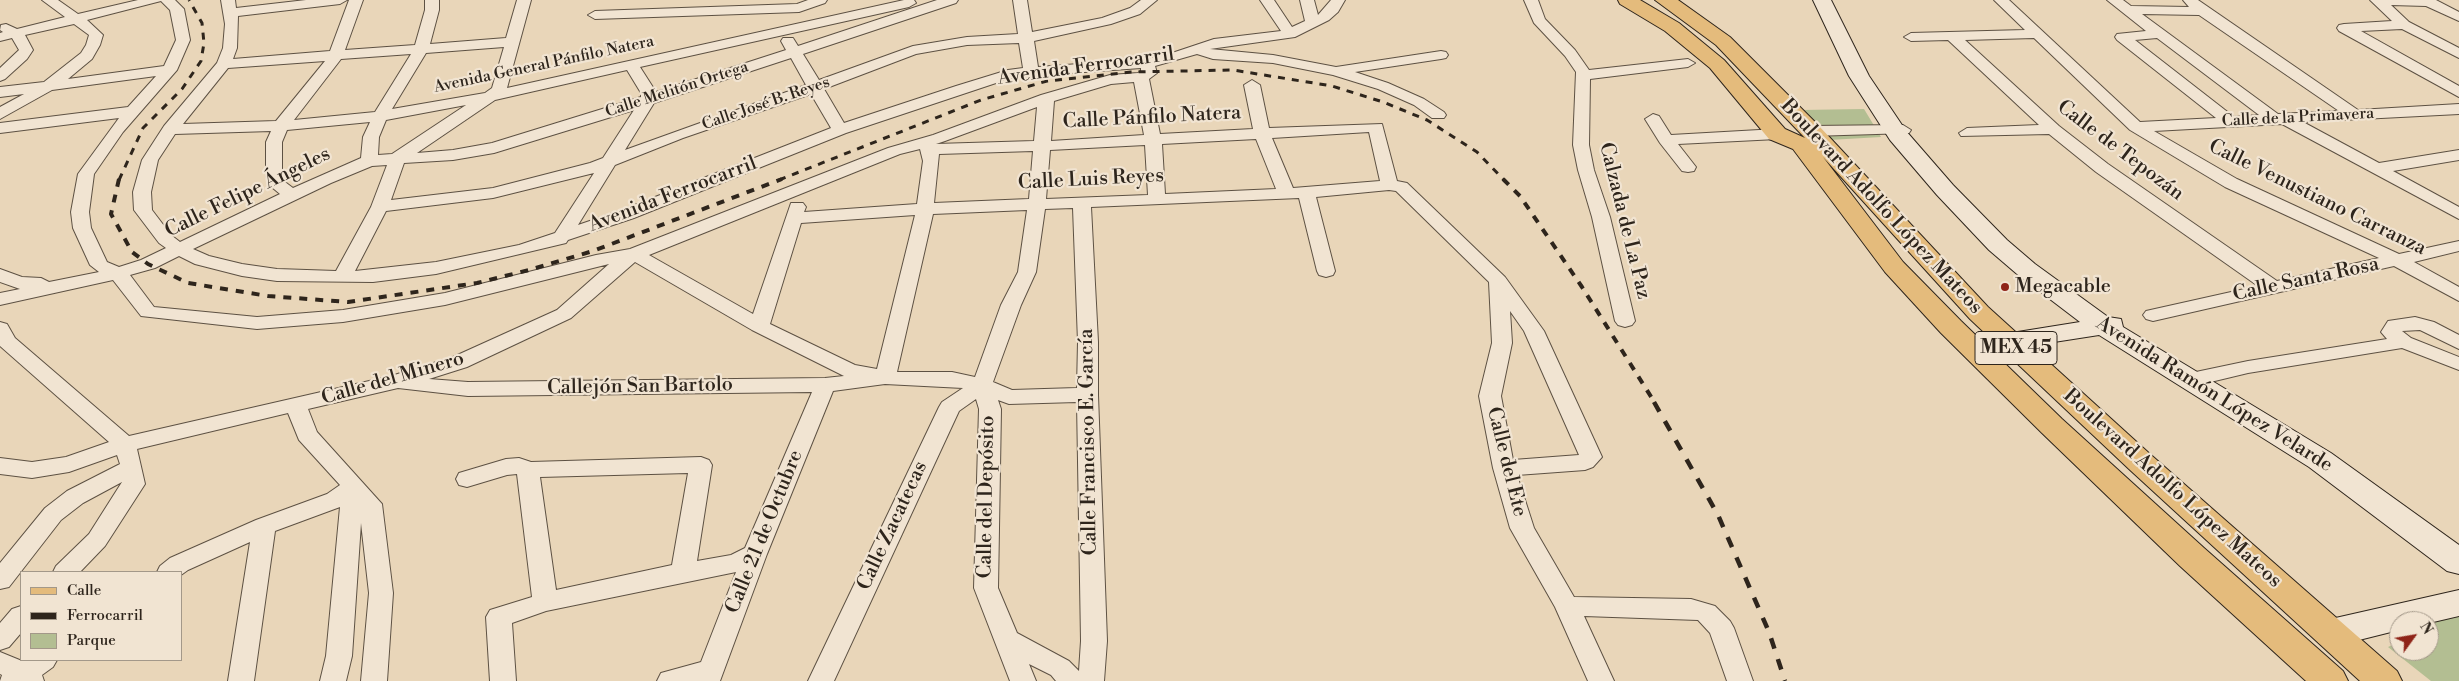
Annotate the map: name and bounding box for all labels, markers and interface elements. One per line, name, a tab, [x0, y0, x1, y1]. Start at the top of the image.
street label: Avenida General Pánfilo Natera	[432, 32, 656, 98]
street label: Avenida Ferrocarril	[996, 43, 1176, 91]
street label: Calle Melitón Ortega	[603, 58, 751, 122]
street label: Calle José B. Reyes	[700, 73, 832, 135]
street label: Boulevard Adolfo López Mateos	[1775, 94, 1987, 320]
street label: Calle de Tepozán	[2052, 96, 2188, 206]
street label: Calle Pánfilo Natera	[1062, 101, 1242, 135]
street label: Calle de la Primavera	[2221, 104, 2375, 132]
street label: Calle Venustiano Carranza	[2204, 135, 2430, 261]
street label: Calzada de La Paz	[1593, 140, 1655, 302]
street label: Calle Felipe Ángeles	[162, 143, 334, 243]
street label: Avenida Ferrocarril	[586, 152, 760, 238]
street label: Calle Luis Reyes	[1017, 164, 1165, 196]
street label: Calle Santa Rosa	[2231, 253, 2381, 307]
place label: Megacable	[2015, 275, 2111, 299]
marker: Megacable	[1999, 281, 2011, 293]
street label: Avenida Ramón López Velarde	[2091, 312, 2337, 478]
street label: Calle Francisco E. García	[1075, 328, 1103, 556]
road number: MEX 45	[1975, 332, 2057, 364]
street label: Calle del Minero	[319, 347, 467, 411]
street label: Callejón San Bartolo	[547, 373, 733, 401]
street label: Boulevard Adolfo López Mateos	[2058, 385, 2286, 593]
street label: Calle del Ete	[1481, 405, 1531, 519]
street label: Calle del Depósito	[974, 415, 1000, 579]
street label: Calle 21 de Octubre	[721, 447, 809, 617]
street label: Calle Zacatecas	[853, 458, 933, 594]
legend	[20, 571, 182, 661]
text: Calle	[67, 581, 101, 600]
text: Ferrocarril	[67, 606, 143, 625]
north arrow	[2389, 611, 2439, 661]
text: N	[2415, 619, 2436, 638]
text: Parque	[67, 631, 116, 650]

